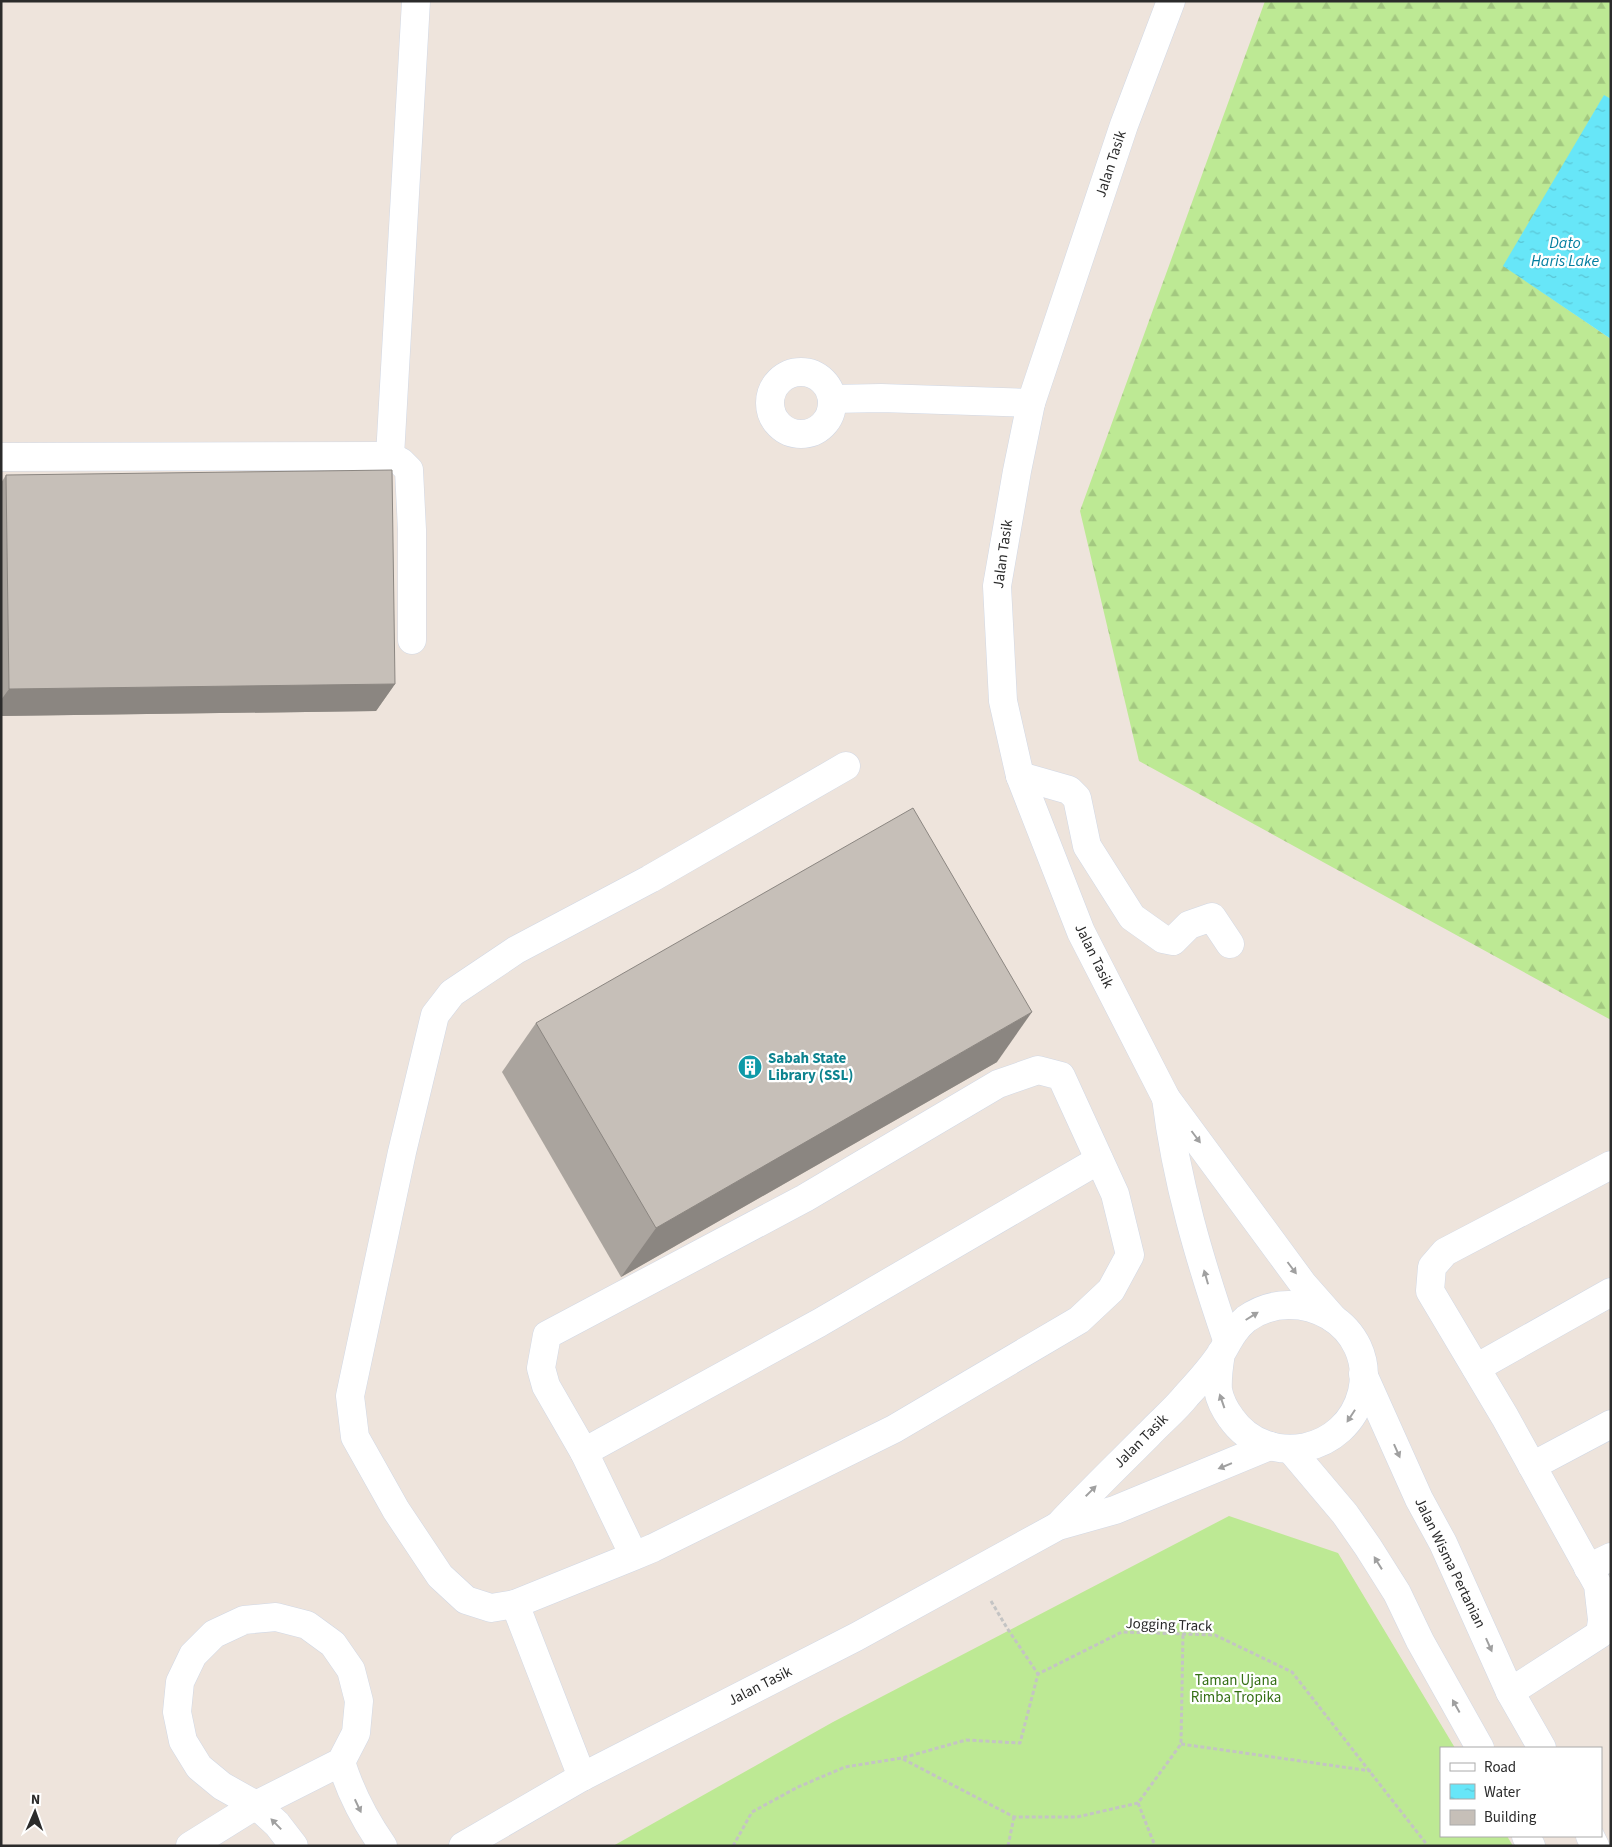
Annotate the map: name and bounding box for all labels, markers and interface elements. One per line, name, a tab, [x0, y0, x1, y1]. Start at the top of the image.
street label: Jalan Tasik	[1090, 127, 1132, 200]
water label: Dato Haris Lake	[1531, 232, 1599, 272]
street label: Jalan Tasik	[988, 518, 1018, 590]
street label: Jalan Tasik	[1069, 920, 1119, 992]
place label: Sabah State Library (SSL)	[768, 1048, 853, 1086]
building icon: Sabah State Library (SSL)	[737, 1054, 763, 1080]
one-way arrow	[1191, 1130, 1201, 1144]
one-way arrow	[1286, 1261, 1297, 1274]
one-way arrow	[1202, 1269, 1210, 1284]
one-way arrow	[1245, 1312, 1258, 1321]
one-way arrow	[1218, 1393, 1225, 1408]
street label: Jalan Tasik	[1109, 1409, 1173, 1473]
one-way arrow	[1346, 1409, 1356, 1423]
one-way arrow	[1394, 1444, 1402, 1458]
one-way arrow	[1218, 1462, 1232, 1470]
one-way arrow	[1085, 1485, 1097, 1497]
street label: Jalan Wisma Pertanian	[1409, 1494, 1491, 1632]
one-way arrow	[1374, 1557, 1383, 1570]
street label: Jogging Track	[1125, 1613, 1213, 1637]
one-way arrow	[1486, 1638, 1494, 1652]
street label: Jalan Tasik	[724, 1661, 796, 1711]
park label: Taman Ujana Rimba Tropika	[1191, 1670, 1281, 1708]
one-way arrow	[1452, 1698, 1460, 1713]
legend	[1440, 1747, 1602, 1837]
text: Road	[1484, 1757, 1516, 1778]
text: Water	[1484, 1782, 1521, 1803]
north arrow	[10, 1787, 60, 1837]
text: N	[30, 1790, 40, 1810]
one-way arrow	[355, 1799, 363, 1813]
text: Building	[1484, 1807, 1537, 1828]
one-way arrow	[270, 1818, 282, 1830]

